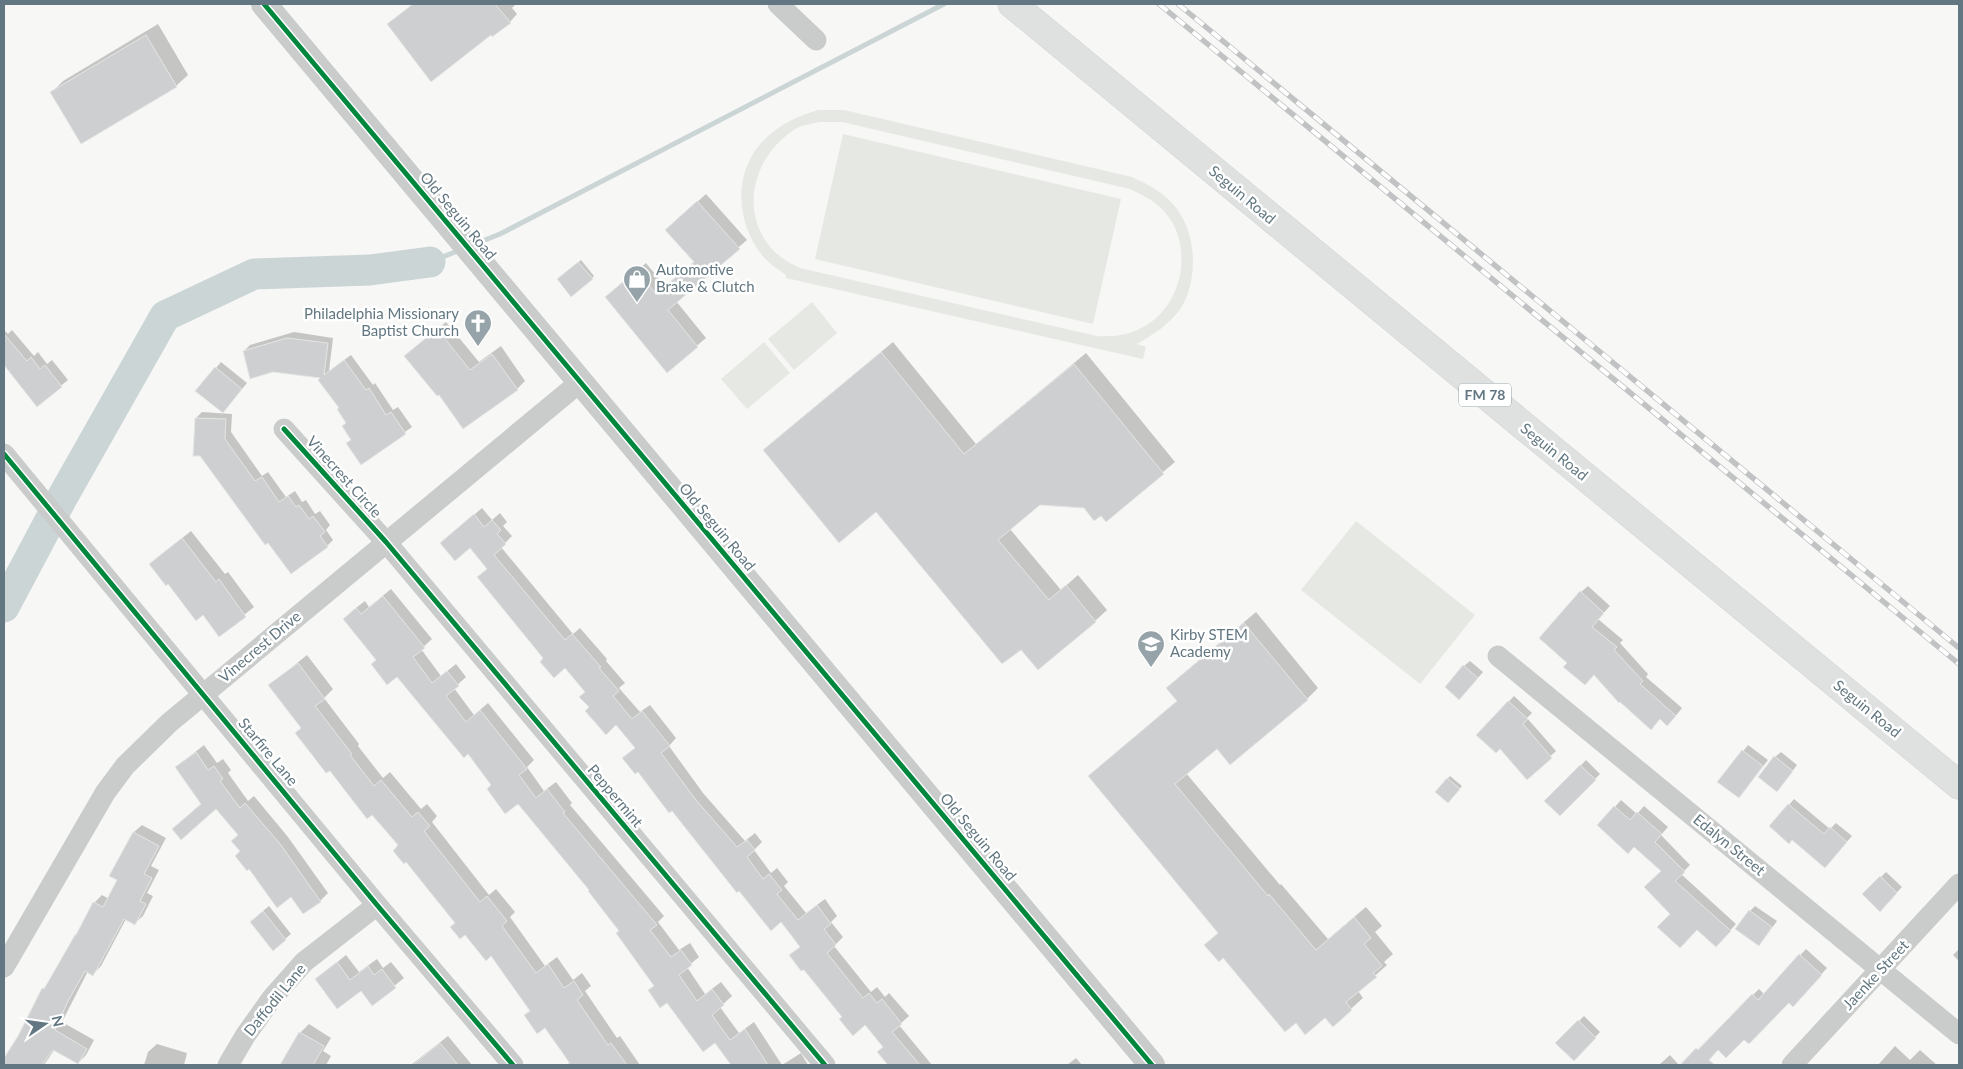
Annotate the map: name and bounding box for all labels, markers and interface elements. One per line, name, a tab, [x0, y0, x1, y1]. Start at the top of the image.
street label: Seguin Road	[1206, 161, 1280, 227]
street label: Old Seguin Road	[417, 168, 501, 263]
place label: Automotive Brake & Clutch	[656, 260, 755, 295]
shop icon: Automotive Brake & Clutch	[622, 264, 652, 303]
place label: Philadelphia Missionary Baptist Church	[304, 304, 459, 339]
church icon: Philadelphia Missionary Baptist Church	[463, 308, 493, 347]
road number: FM 78	[1459, 384, 1511, 406]
street label: Seguin Road	[1517, 419, 1592, 484]
street label: Vinecrest Circle	[303, 432, 386, 521]
street label: Old Seguin Road	[676, 479, 760, 574]
street label: Vinecrest Drive	[215, 607, 304, 686]
place label: Kirby STEM Academy	[1170, 625, 1248, 660]
school or university icon: Kirby STEM Academy	[1136, 629, 1166, 668]
street label: Seguin Road	[1830, 676, 1905, 741]
street label: Starfire Lane	[235, 714, 302, 789]
street label: Peppermint	[584, 760, 648, 831]
street label: Old Seguin Road	[937, 789, 1021, 884]
street label: Edalyn Street	[1690, 810, 1770, 879]
street label: Jaenke Street	[1839, 935, 1912, 1013]
street label: Daffodil Lane	[240, 960, 309, 1039]
north arrow	[20, 999, 70, 1049]
text: N	[49, 1014, 68, 1028]

